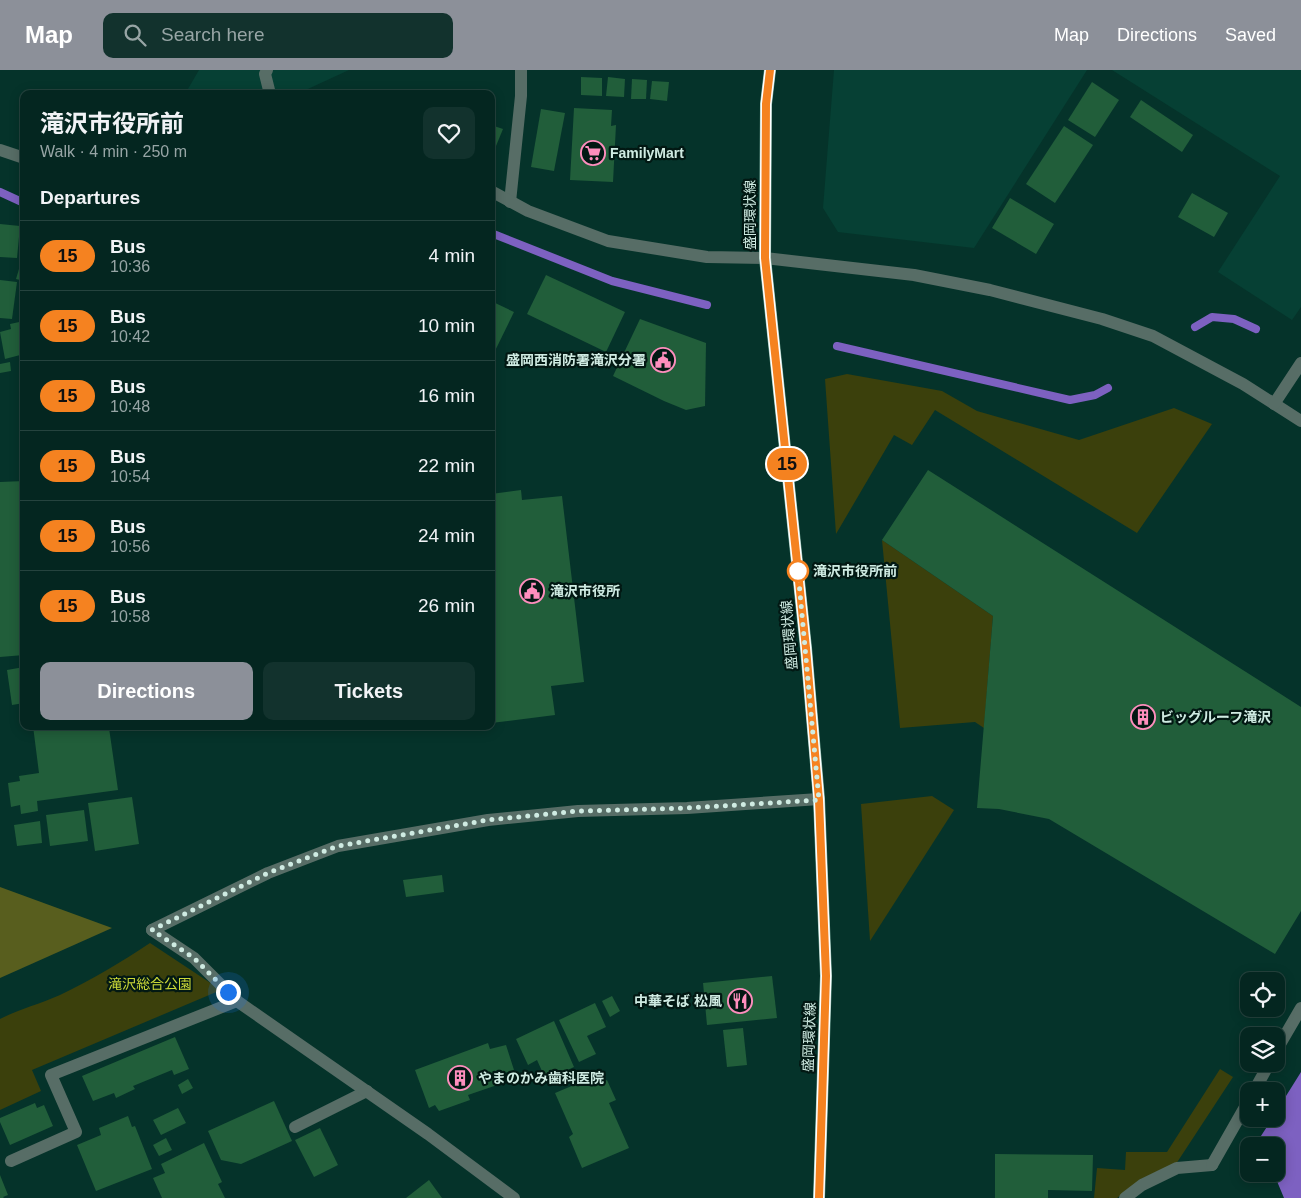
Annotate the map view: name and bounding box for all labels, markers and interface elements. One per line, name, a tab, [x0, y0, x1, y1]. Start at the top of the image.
search box	[103, 13, 453, 58]
text: Map	[25, 21, 73, 48]
icon: search	[121, 21, 149, 49]
text: Search here	[161, 24, 265, 45]
text: Map	[1054, 25, 1089, 45]
text: Directions	[1117, 25, 1197, 45]
text: Saved	[1225, 25, 1276, 45]
button: heart	[423, 107, 475, 159]
text: 滝沢市役所前	[40, 110, 184, 137]
supermarket icon: FamilyMart	[580, 140, 606, 166]
text: Walk · 4 min · 250 m	[40, 143, 187, 160]
place label: FamilyMart	[610, 145, 684, 161]
street label: 盛岡環状線	[742, 180, 758, 250]
text: Departures	[40, 187, 140, 208]
text: Bus	[110, 236, 146, 257]
text: 4 min	[429, 245, 475, 266]
text: 15	[57, 246, 78, 266]
text: 10:36	[110, 258, 150, 275]
text: Bus	[110, 306, 146, 327]
text: 10 min	[418, 315, 475, 336]
text: 15	[57, 316, 78, 336]
text: 10:42	[110, 328, 150, 345]
public building icon: 盛岡西消防署滝沢分署	[650, 347, 676, 373]
place label: 盛岡西消防署滝沢分署	[506, 352, 646, 368]
text: Bus	[110, 376, 146, 397]
text: 16 min	[418, 385, 475, 406]
text: 15	[57, 386, 78, 406]
text: 10:48	[110, 398, 150, 415]
text: Bus	[110, 446, 146, 467]
line badge: 15	[764, 448, 810, 480]
text: 15	[777, 454, 797, 474]
text: 22 min	[418, 455, 475, 476]
text: 15	[57, 456, 78, 476]
text: 10:54	[110, 468, 150, 485]
text: Bus	[110, 516, 146, 537]
text: 24 min	[418, 525, 475, 546]
text: 15	[57, 526, 78, 546]
text: 10:56	[110, 538, 150, 555]
marker: 滝沢市役所前	[787, 560, 809, 582]
place label: 滝沢市役所前	[813, 563, 897, 579]
public building icon: 滝沢市役所	[519, 578, 545, 604]
place label: 滝沢市役所	[550, 583, 620, 599]
text: Bus	[110, 586, 146, 607]
text: 26 min	[418, 595, 475, 616]
text: 15	[57, 596, 78, 616]
street label: 盛岡環状線	[778, 599, 800, 671]
text: 10:58	[110, 608, 150, 625]
button: Directions	[40, 662, 253, 720]
button: Tickets	[263, 662, 475, 720]
building icon: ビッグルーフ滝沢	[1130, 704, 1156, 730]
place label: ビッグルーフ滝沢	[1160, 709, 1271, 725]
map controls	[1240, 972, 1285, 1182]
button: locate	[1240, 972, 1285, 1017]
park label: 滝沢総合公園	[108, 976, 192, 992]
your location	[216, 980, 241, 1005]
restaurant icon: 中華そば 松風	[727, 988, 753, 1014]
place label: 中華そば 松風	[634, 993, 722, 1009]
street label: 盛岡環状線	[800, 1002, 818, 1072]
button: layers	[1240, 1027, 1285, 1072]
building icon: やまのかみ歯科医院	[447, 1065, 473, 1091]
place label: やまのかみ歯科医院	[478, 1070, 604, 1086]
button: +	[1240, 1082, 1285, 1127]
button: −	[1240, 1137, 1285, 1182]

